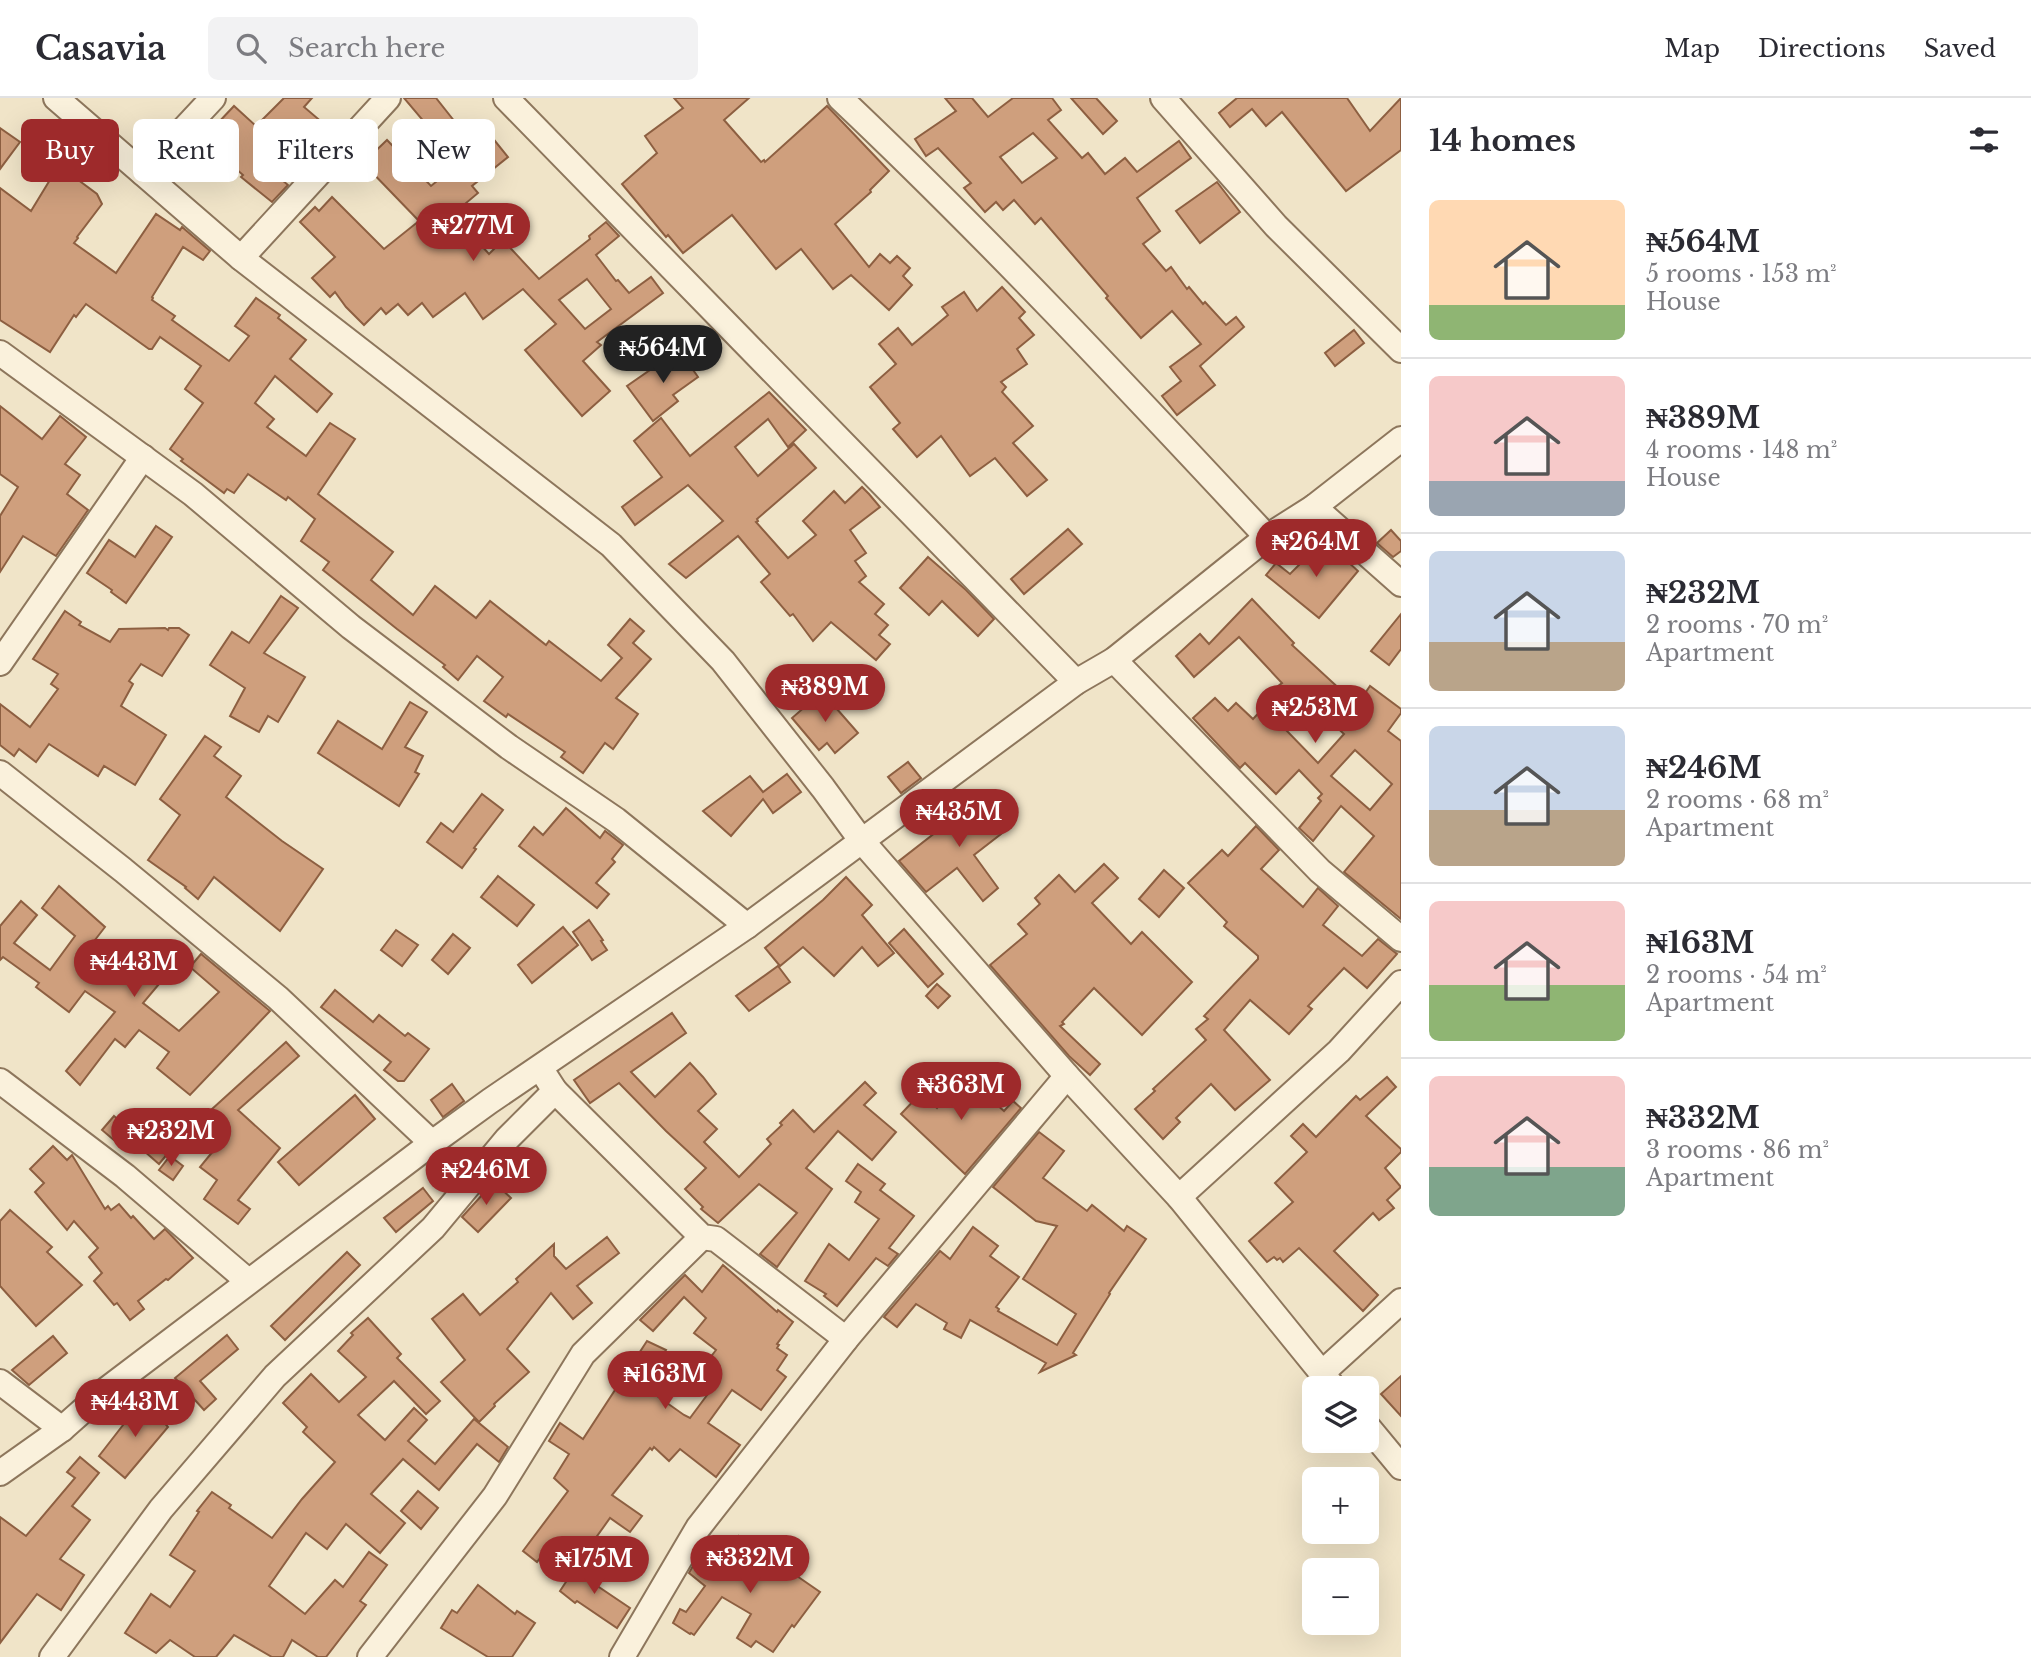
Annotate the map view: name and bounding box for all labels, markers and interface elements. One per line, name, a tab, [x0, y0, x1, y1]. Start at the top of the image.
search box	[208, 17, 698, 80]
text: Casavia	[35, 28, 166, 69]
icon: search	[232, 29, 270, 67]
text: Search here	[288, 32, 445, 64]
text: Map	[1664, 34, 1720, 63]
text: Directions	[1758, 34, 1886, 63]
text: Saved	[1924, 34, 1996, 63]
chip: Buy	[21, 119, 119, 182]
chip: Rent	[133, 119, 239, 182]
chip: Filters	[253, 119, 378, 182]
chip: New	[392, 119, 495, 182]
icon: filters	[1965, 121, 2003, 159]
text: 14 homes	[1429, 122, 1576, 159]
pin: ₦277M	[424, 204, 522, 263]
text: ₦277M	[432, 212, 514, 240]
text: ₦564M	[1646, 223, 1760, 260]
icon: home	[1485, 228, 1569, 312]
text: 5 rooms · 153 m²	[1646, 260, 1837, 288]
text: House	[1646, 288, 1721, 316]
pin: ₦564M	[614, 326, 712, 385]
text: ₦564M	[619, 334, 707, 362]
text: ₦389M	[1646, 399, 1760, 436]
icon: home	[1485, 404, 1569, 488]
text: 4 rooms · 148 m²	[1646, 436, 1837, 464]
text: House	[1646, 464, 1721, 492]
pin: ₦264M	[1267, 519, 1365, 579]
text: ₦264M	[1272, 528, 1360, 556]
text: ₦232M	[1646, 574, 1760, 611]
icon: home	[1485, 579, 1569, 663]
text: 2 rooms · 70 m²	[1646, 611, 1828, 639]
text: Apartment	[1646, 639, 1774, 667]
pin: ₦389M	[776, 664, 874, 724]
text: ₦389M	[781, 673, 869, 701]
pin: ₦253M	[1266, 686, 1364, 745]
text: ₦253M	[1272, 694, 1358, 722]
text: ₦246M	[1646, 749, 1762, 786]
icon: home	[1485, 754, 1569, 838]
text: 2 rooms · 68 m²	[1646, 786, 1829, 814]
pin: ₦435M	[910, 790, 1008, 849]
text: ₦435M	[916, 798, 1002, 826]
text: Apartment	[1646, 814, 1774, 842]
text: ₦163M	[1646, 924, 1754, 961]
icon: home	[1485, 929, 1569, 1013]
pin: ₦443M	[85, 940, 183, 999]
text: ₦443M	[90, 948, 178, 976]
text: 2 rooms · 54 m²	[1646, 961, 1827, 989]
text: Apartment	[1646, 989, 1774, 1017]
pin: ₦363M	[912, 1062, 1010, 1122]
text: ₦363M	[917, 1071, 1005, 1099]
text: ₦332M	[1646, 1099, 1760, 1136]
icon: home	[1485, 1104, 1569, 1188]
pin: ₦232M	[122, 1108, 220, 1168]
text: ₦232M	[127, 1117, 215, 1145]
text: 3 rooms · 86 m²	[1646, 1136, 1829, 1164]
pin: ₦246M	[437, 1148, 535, 1207]
text: ₦246M	[442, 1156, 530, 1184]
text: Apartment	[1646, 1164, 1774, 1192]
pin: ₦163M	[616, 1352, 714, 1411]
text: ₦163M	[623, 1360, 707, 1388]
map controls	[1302, 1376, 1379, 1635]
button: layers	[1302, 1376, 1379, 1453]
pin: ₦443M	[86, 1380, 184, 1439]
text: ₦443M	[91, 1388, 179, 1416]
button: +	[1302, 1467, 1379, 1544]
pin: ₦175M	[545, 1536, 643, 1596]
pin: ₦332M	[701, 1536, 799, 1595]
text: ₦332M	[706, 1544, 794, 1572]
text: ₦175M	[555, 1545, 633, 1573]
button: −	[1302, 1558, 1379, 1635]

